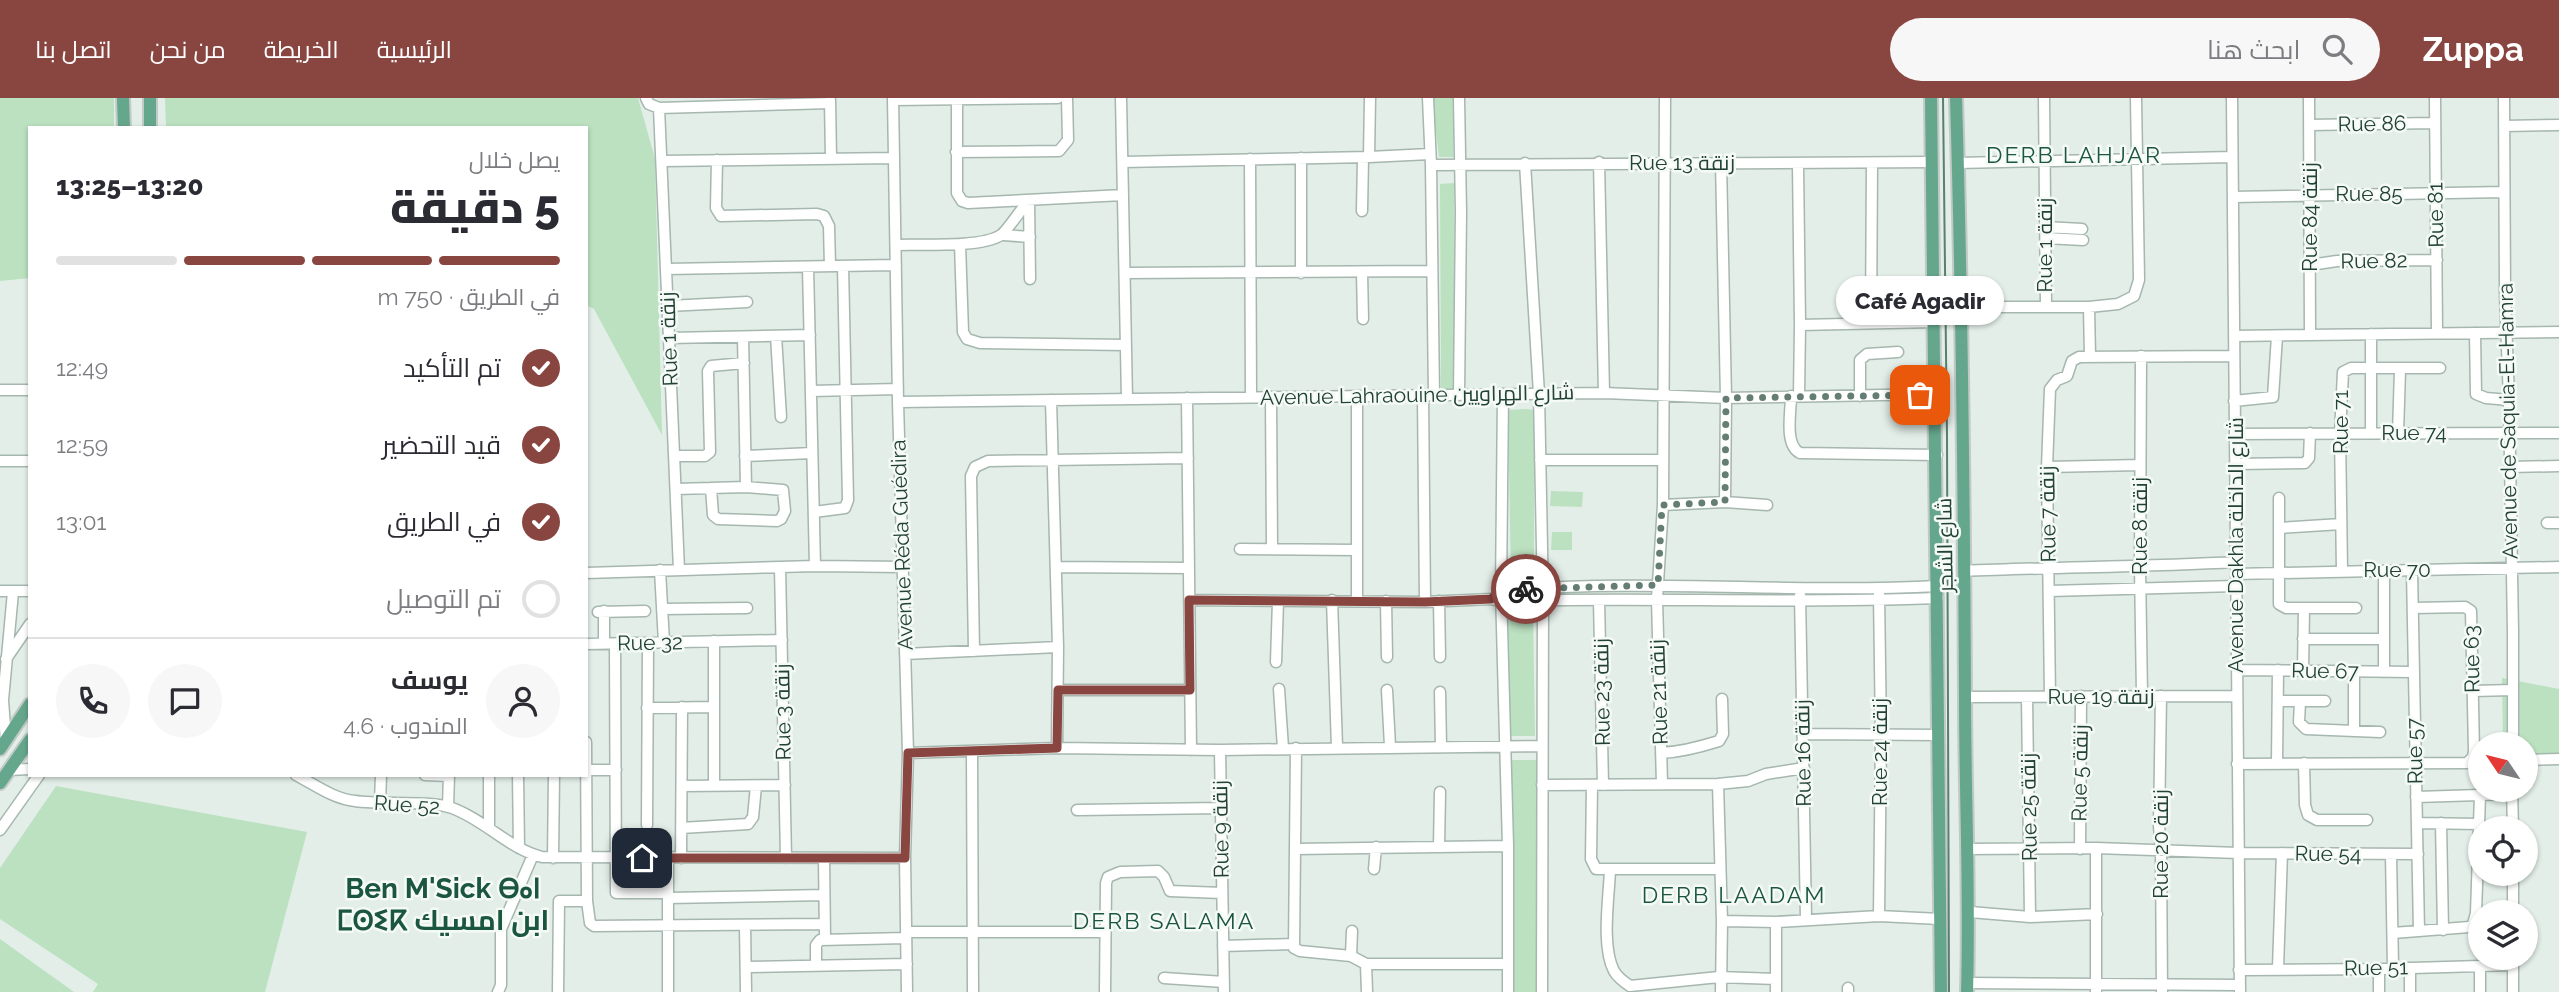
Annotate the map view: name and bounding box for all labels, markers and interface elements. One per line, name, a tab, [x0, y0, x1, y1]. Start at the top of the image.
search box	[1890, 18, 2380, 81]
icon: search	[2318, 30, 2356, 68]
text: Zuppa	[2422, 30, 2524, 69]
text: اتصل بنا	[35, 35, 112, 64]
text: من نحن	[150, 35, 226, 64]
text: الخريطة	[264, 35, 339, 64]
text: الرئيسية	[377, 35, 452, 64]
text: ابحث هنا	[2207, 35, 2300, 65]
street label: Rue 86	[2337, 110, 2407, 137]
district label: DERB LAHJAR	[1986, 141, 2162, 168]
text: يصل خلال	[469, 146, 560, 173]
street label: Rue 13 زنقة	[1629, 150, 1735, 175]
street label: Rue 84 زنقة	[2297, 162, 2322, 272]
text: 13:20–13:25	[56, 171, 203, 201]
text: 5 دقيقة	[390, 180, 560, 234]
street label: Rue 85	[2335, 181, 2403, 206]
street label: Rue 81	[2422, 182, 2449, 248]
street label: Rue 1 زنقة	[2032, 198, 2057, 292]
street label: Rue 82	[2340, 247, 2408, 274]
callout: Café Agadir	[1836, 276, 2004, 325]
text: في الطريق · 750 m	[378, 283, 560, 310]
street label: Avenue de Saquia-El-Hamra	[2493, 283, 2522, 559]
text: Café Agadir	[1855, 287, 1985, 314]
street label: Rue 1 زنقة	[654, 291, 683, 387]
icon: check	[522, 349, 560, 387]
text: تم التأكيد	[403, 353, 501, 383]
text: 12:49	[56, 354, 108, 381]
pin	[1890, 365, 1950, 425]
icon: bag	[1901, 376, 1939, 414]
street label: Avenue Lahraouine شارع الهراويين	[1260, 379, 1574, 412]
street label: Rue 71	[2328, 390, 2353, 454]
street label: Avenue Dakhla شارع الداخلة	[2223, 417, 2250, 673]
street label: Rue 74	[2381, 420, 2447, 445]
icon: check	[522, 426, 560, 464]
text: قيد التحضير	[382, 430, 501, 460]
text: 12:59	[56, 431, 108, 458]
street label: Avenue Réda Guédira	[885, 439, 918, 651]
street label: Rue 7 زنقة	[2034, 465, 2061, 563]
street label: Rue 8 زنقة	[2127, 477, 2152, 575]
street label: شارع الشجر	[1931, 498, 1960, 593]
icon: check	[522, 503, 560, 541]
text: في الطريق	[387, 507, 501, 537]
text: 13:01	[56, 508, 106, 535]
courier	[1491, 554, 1561, 624]
street label: Rue 70	[2363, 557, 2431, 582]
icon: bike	[1507, 570, 1545, 608]
text: تم التوصيل	[386, 584, 501, 614]
street label: Rue 63	[2458, 625, 2485, 693]
street label: Rue 32	[617, 629, 683, 656]
street label: Rue 23 زنقة	[1588, 638, 1615, 746]
street label: Rue 21 زنقة	[1644, 639, 1673, 745]
street label: Rue 67	[2291, 657, 2360, 684]
street label: Rue 3 زنقة	[769, 663, 796, 761]
button: phone	[56, 664, 130, 738]
button: chat	[148, 664, 222, 738]
button: person	[486, 664, 560, 738]
text: يوسف	[391, 665, 468, 695]
street label: Rue 19 زنقة	[2047, 684, 2155, 709]
street label: Rue 24 زنقة	[1867, 698, 1892, 806]
street label: Rue 16 زنقة	[1789, 699, 1816, 807]
text: المندوب · 4.6	[343, 712, 468, 739]
street label: Rue 57	[2401, 717, 2428, 784]
street label: Rue 5 زنقة	[2066, 724, 2093, 822]
north arrow	[2468, 732, 2538, 802]
map controls	[2468, 732, 2538, 970]
street label: Rue 25 زنقة	[2015, 753, 2042, 861]
street label: Rue 9 زنقة	[1207, 780, 1234, 878]
street label: Rue 20 زنقة	[2148, 789, 2173, 899]
street label: Rue 52	[373, 790, 441, 819]
button: locate	[2468, 816, 2538, 886]
pin	[612, 828, 672, 888]
icon: home	[623, 839, 661, 877]
street label: Rue 54	[2294, 840, 2362, 867]
district label: Ben M'Sick ⴱⴰⵏ ⵎⵙⵉⴽ ابن امسيك	[337, 872, 549, 937]
district label: DERB LAADAM	[1642, 881, 1826, 908]
button: layers	[2468, 900, 2538, 970]
district label: DERB SALAMA	[1073, 907, 1255, 934]
street label: Rue 51	[2344, 954, 2408, 981]

